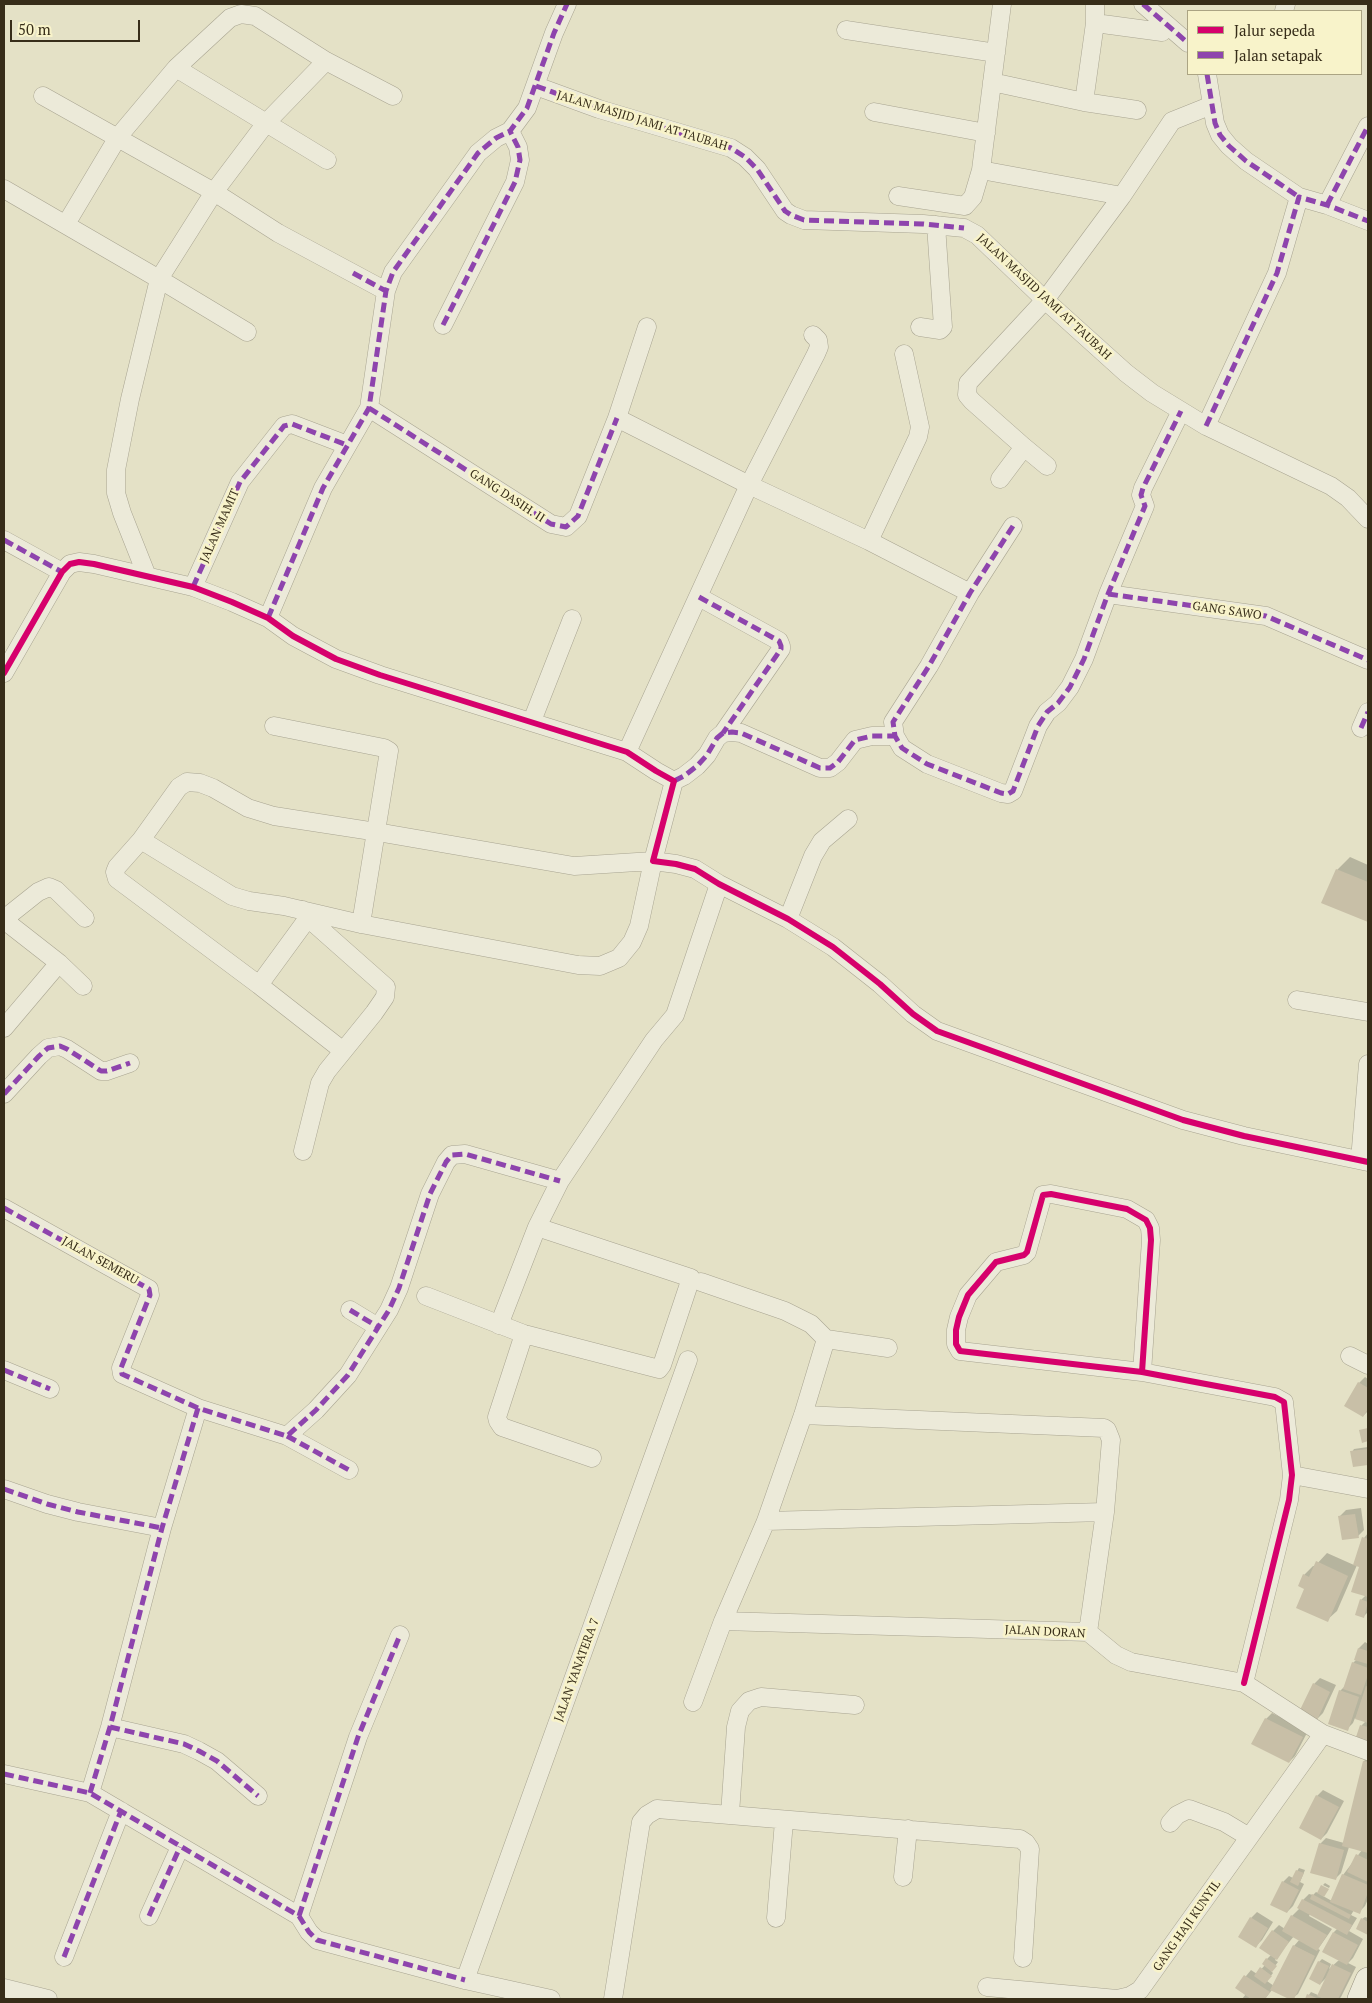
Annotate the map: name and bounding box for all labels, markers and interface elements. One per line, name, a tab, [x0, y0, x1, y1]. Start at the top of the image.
scale bar	[12, 10, 142, 42]
legend	[1187, 10, 1362, 75]
text: 50 m	[18, 19, 51, 39]
text: Jalur sepeda	[1234, 20, 1315, 40]
text: Jalan setapak	[1234, 45, 1322, 65]
street label: JALAN MASJID JAMI AT TAUBAH	[555, 88, 729, 154]
street label: JALAN MASJID JAMI AT TAUBAH	[974, 231, 1114, 363]
street label: GANG DASIH. II	[467, 466, 547, 526]
street label: JALAN MAMIT	[197, 487, 243, 565]
street label: GANG SAWO	[1192, 599, 1262, 623]
street label: JALAN SEMERU	[59, 1234, 141, 1288]
street label: JALAN YANATERA 7	[552, 1616, 602, 1724]
street label: JALAN DORAN	[1004, 1623, 1086, 1641]
street label: GANG HAJI KUNYIL	[1150, 1878, 1224, 1974]

